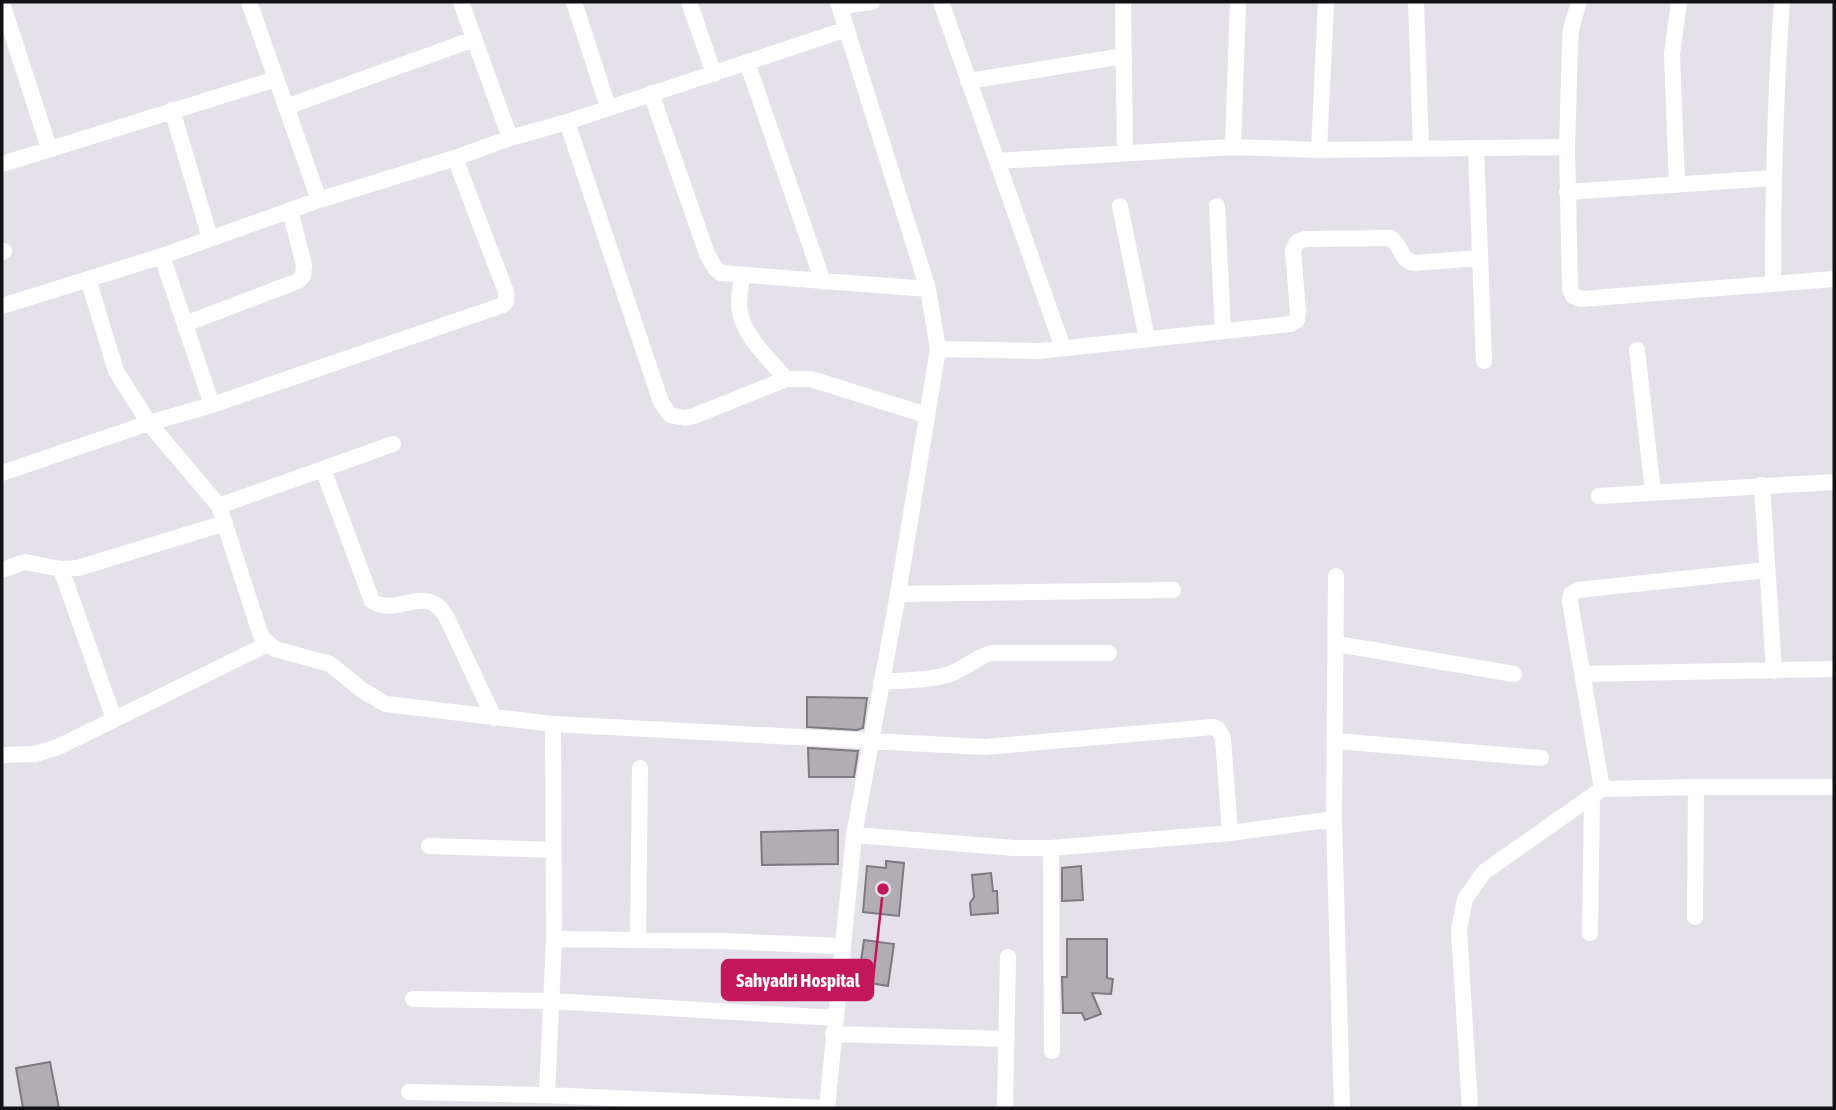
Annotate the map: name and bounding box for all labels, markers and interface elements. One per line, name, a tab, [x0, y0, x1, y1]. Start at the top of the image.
callout: Sahyadri Hospital	[722, 960, 873, 1000]
text: Sahyadri Hospital	[736, 969, 861, 991]

